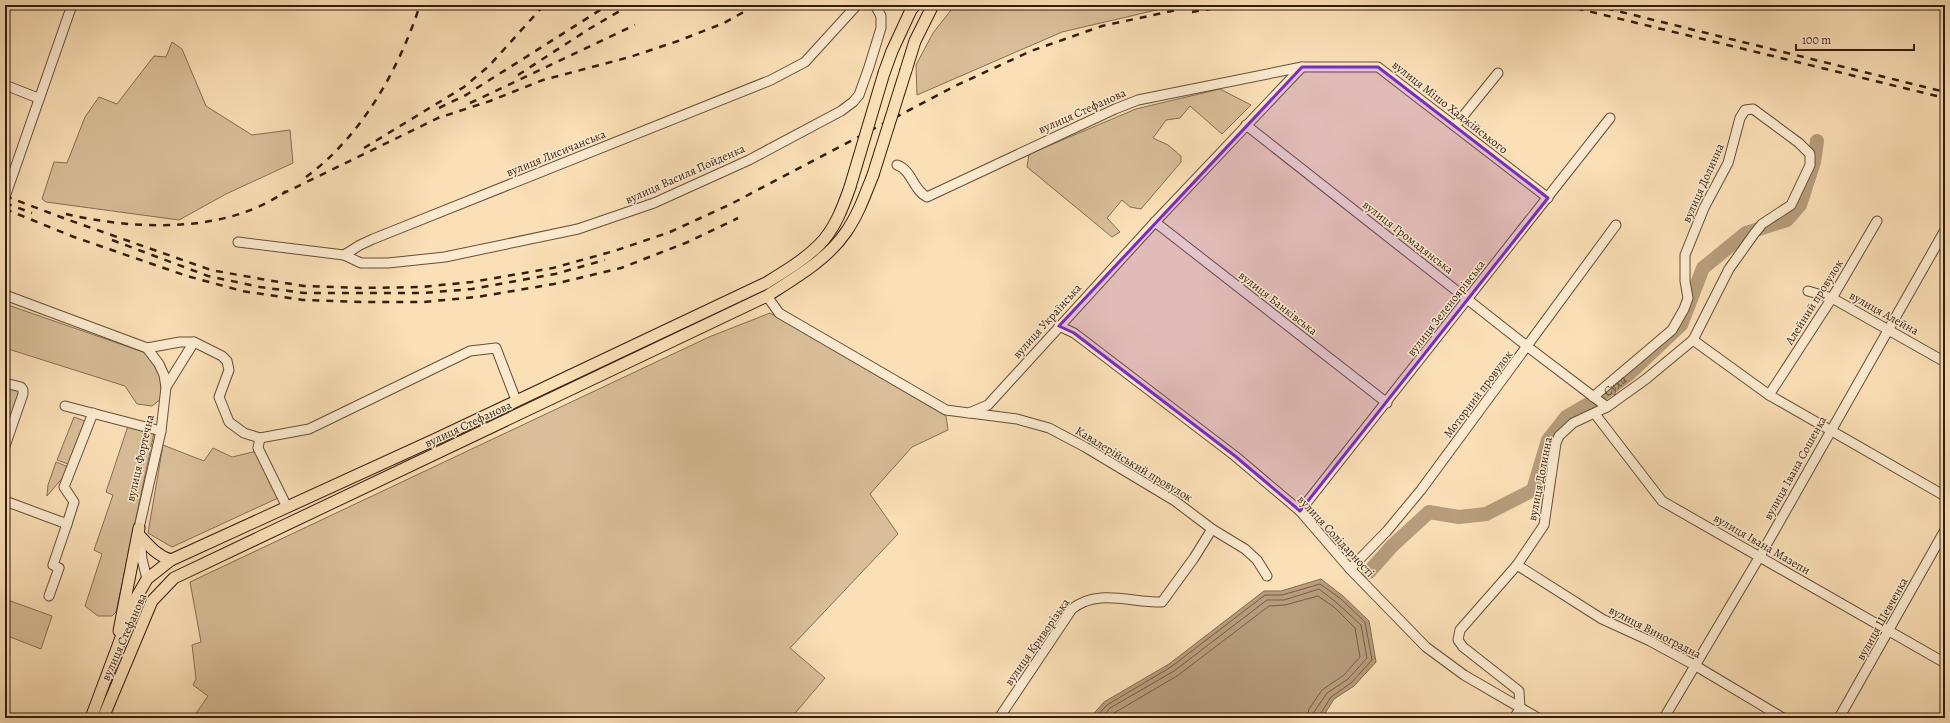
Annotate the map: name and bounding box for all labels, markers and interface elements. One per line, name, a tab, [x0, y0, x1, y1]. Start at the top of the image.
scale bar	[1796, 26, 1914, 52]
text: 100 m	[1802, 32, 1831, 48]
street label: вулиця Мішо Хаджійського	[1389, 57, 1511, 157]
street label: вулиця Стефанова	[1036, 84, 1129, 138]
street label: вулиця Лисичанська	[504, 126, 609, 180]
street label: вулиця Василя Пойденка	[623, 140, 748, 208]
street label: вулиця Долинна	[1678, 140, 1728, 225]
street label: вулиця Громадянська	[1359, 197, 1457, 278]
street label: вулиця Зеленоярівська	[1403, 256, 1489, 359]
street label: Алейний провулок	[1781, 256, 1847, 348]
street label: вулиця Банківська	[1235, 267, 1321, 339]
street label: вулиця Українська	[1009, 280, 1085, 362]
street label: вулиця Алейна	[1846, 287, 1922, 339]
street label: Моторний провулок	[1440, 347, 1516, 441]
water label: Суха	[1599, 370, 1630, 400]
street label: вулиця Стефанова	[422, 397, 515, 451]
street label: вулиця Фортечна	[122, 412, 158, 503]
street label: вулиця Івана Сошенка	[1760, 413, 1830, 523]
street label: Кавалерійський провулок	[1072, 423, 1196, 505]
street label: вулиця Долинна	[1524, 435, 1556, 522]
street label: вулиця Солідарності	[1294, 492, 1378, 580]
street label: вулиця Івана Мазепи	[1711, 510, 1813, 578]
street label: вулиця Шевченка	[1853, 574, 1912, 663]
street label: вулиця Стефанова	[97, 590, 151, 683]
street label: вулиця Криворізька	[1001, 595, 1073, 689]
street label: вулиця Виноградна	[1606, 602, 1704, 662]

